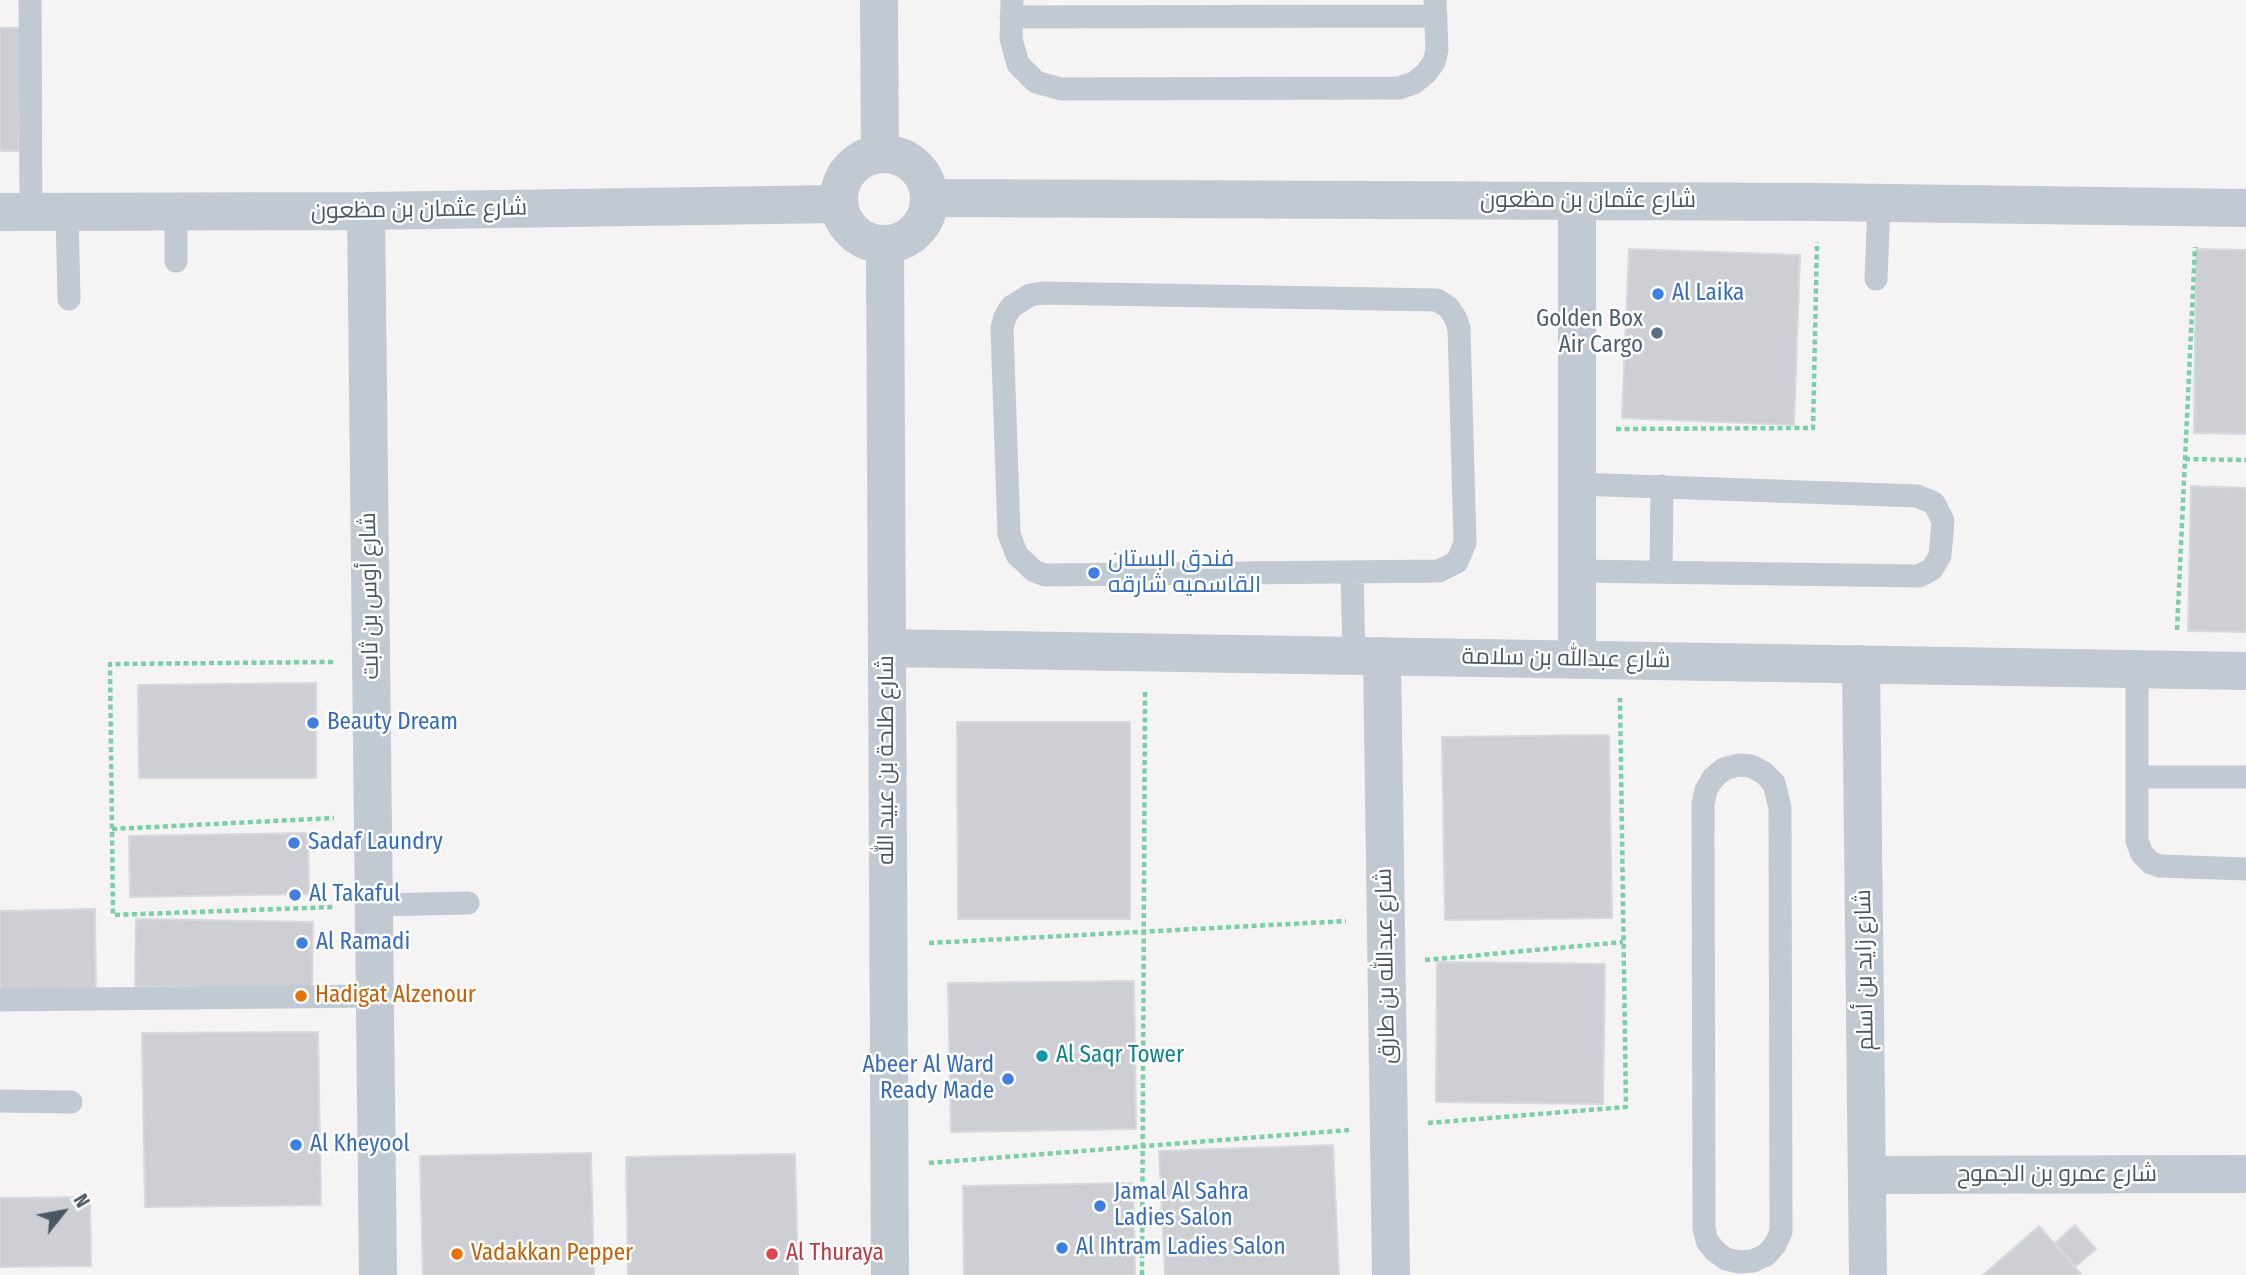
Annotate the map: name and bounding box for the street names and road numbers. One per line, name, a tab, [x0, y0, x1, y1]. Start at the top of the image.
street label: شارع عثمان بن مظعون	[1480, 187, 1696, 215]
street label: شارع عثمان بن مظعون	[311, 194, 527, 226]
street label: شارع أوس بن ثابت	[355, 512, 385, 680]
street label: شارع عبدالله بن سلامة	[1461, 643, 1671, 675]
street label: شارع طلحة بن عبيد الله	[873, 655, 901, 865]
street label: شارع عبدالله بن طارق	[1370, 868, 1402, 1064]
street label: شارع زايد بن أسلم	[1850, 889, 1880, 1051]
street label: شارع عمرو بن الجموح	[1957, 1161, 2157, 1189]

